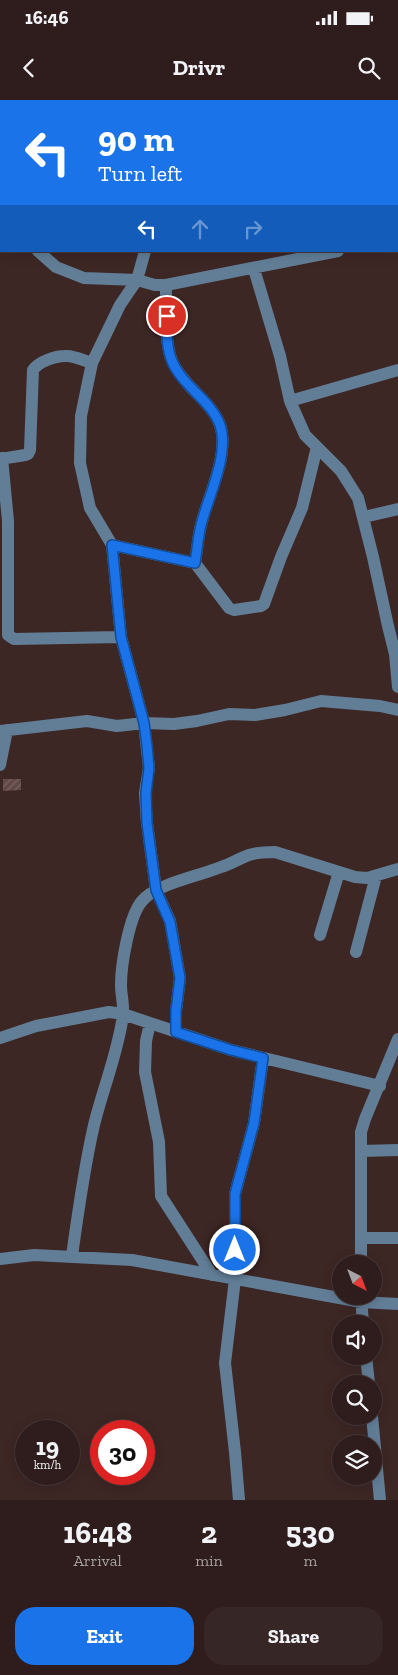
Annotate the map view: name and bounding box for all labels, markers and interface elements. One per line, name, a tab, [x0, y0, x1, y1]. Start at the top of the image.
text: 16:46	[25, 6, 69, 29]
icon: back	[15, 54, 43, 82]
text: Drivr	[173, 54, 225, 81]
icon: search	[355, 54, 383, 82]
text: 90 m	[98, 118, 174, 160]
icon: left	[15, 120, 80, 185]
text: Turn left	[98, 160, 182, 187]
icon: left	[133, 215, 161, 243]
icon: ahead	[186, 215, 214, 243]
icon: right	[239, 215, 267, 243]
pin	[146, 295, 188, 337]
icon: arrive	[153, 302, 181, 330]
position arrow	[208, 1223, 260, 1275]
north arrow	[332, 1255, 382, 1305]
map controls	[332, 1255, 382, 1485]
button: sound	[332, 1315, 382, 1365]
button: search	[332, 1375, 382, 1425]
speed limit sign: 30	[90, 1420, 155, 1485]
text: 19	[36, 1431, 59, 1461]
button: layers	[332, 1435, 382, 1485]
text: km/h	[34, 1458, 61, 1472]
text: 16:48	[63, 1515, 132, 1551]
text: 2	[201, 1515, 217, 1551]
text: 530	[286, 1515, 335, 1551]
text: Arrival	[74, 1551, 122, 1570]
text: min	[195, 1551, 223, 1570]
text: m	[303, 1551, 317, 1570]
button: Exit	[15, 1607, 194, 1665]
button: Share	[204, 1607, 383, 1665]

